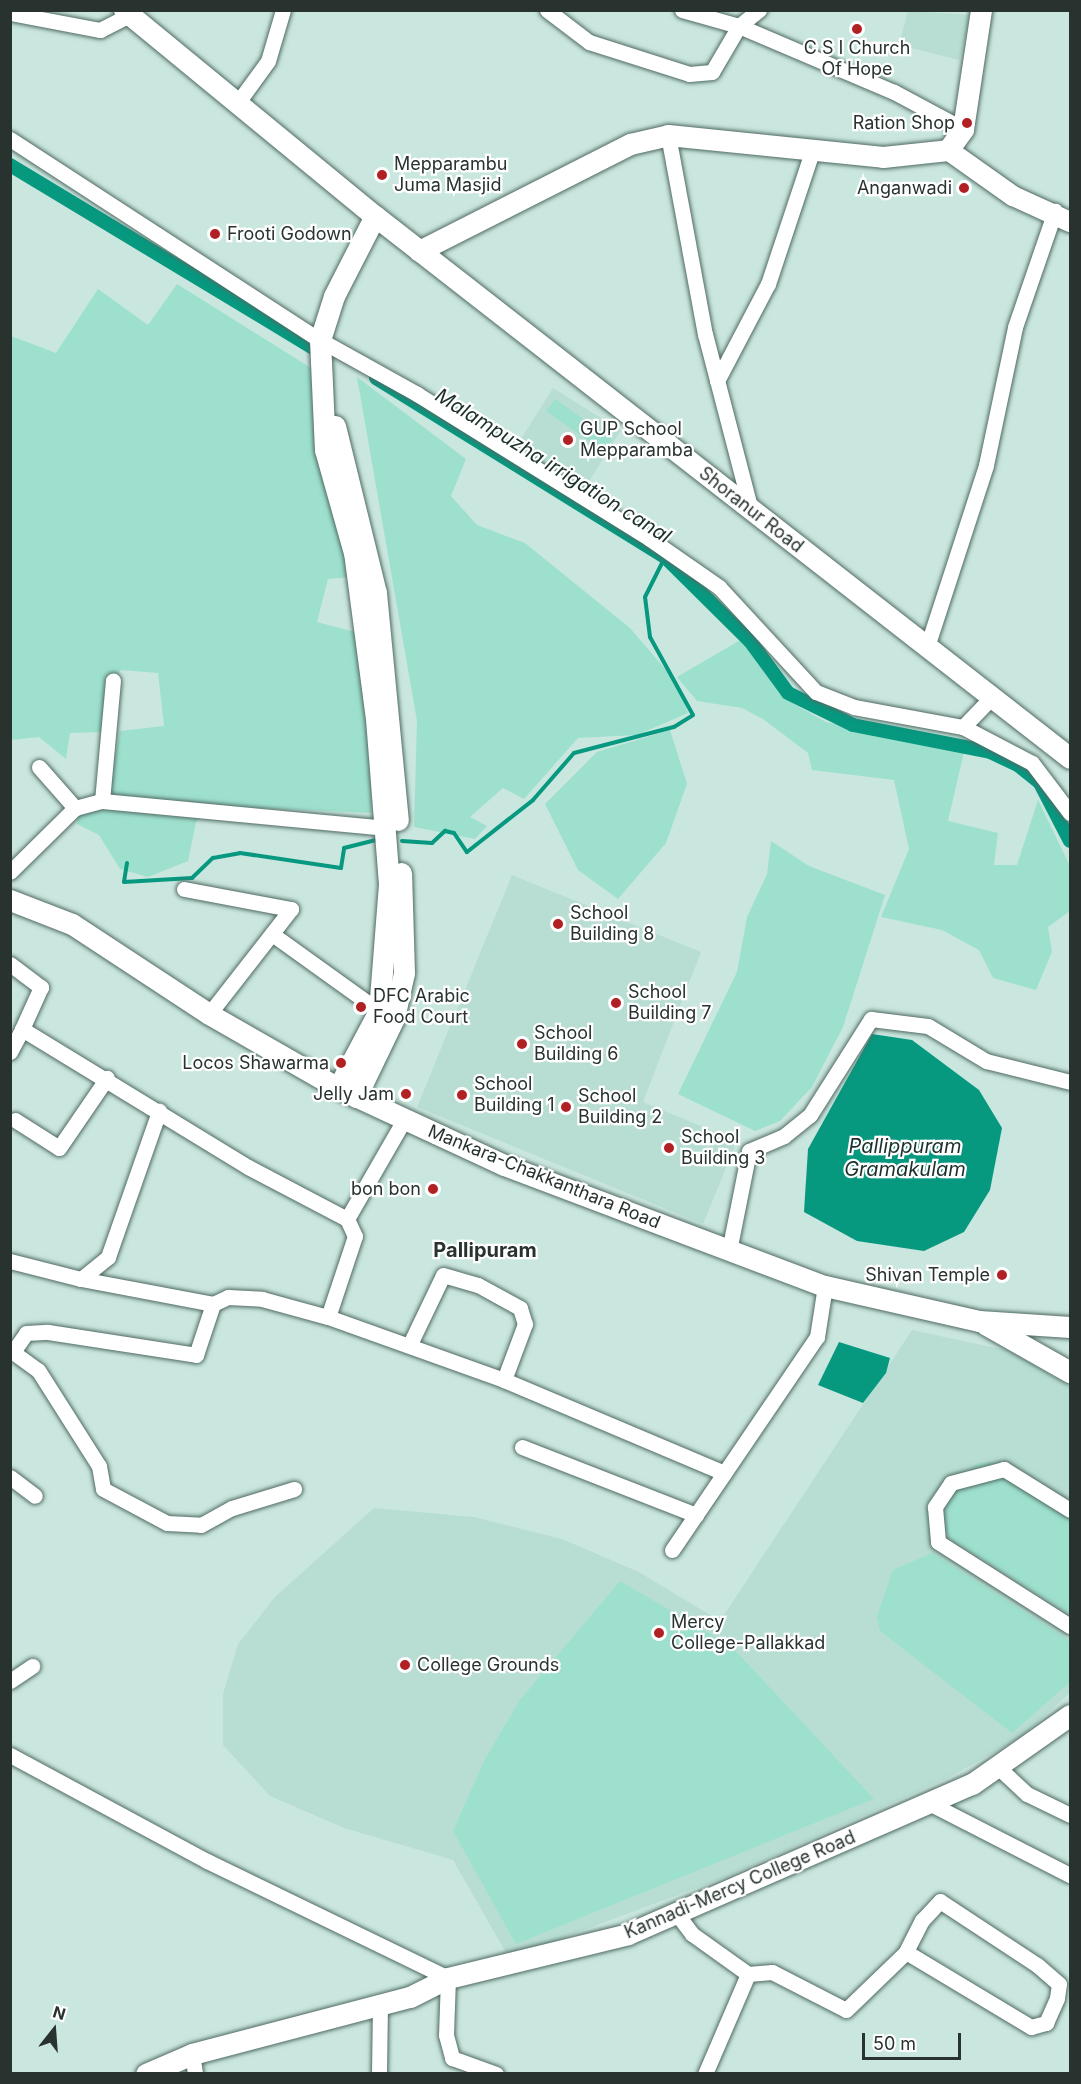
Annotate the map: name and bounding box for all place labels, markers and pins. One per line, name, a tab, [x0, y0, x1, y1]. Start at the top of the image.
marker: C S I Church Of Hope	[850, 22, 864, 36]
place label: C S I Church Of Hope	[804, 38, 910, 80]
place label: Ration Shop	[853, 112, 955, 134]
marker: Ration Shop	[960, 116, 974, 130]
place label: Mepparambu Juma Masjid	[394, 154, 507, 196]
marker: Mepparambu Juma Masjid	[375, 168, 389, 182]
place label: Anganwadi	[857, 177, 952, 199]
marker: Anganwadi	[957, 181, 971, 195]
place label: Frooti Godown	[227, 223, 352, 245]
marker: Frooti Godown	[208, 227, 222, 241]
place label: GUP School Mepparamba	[580, 419, 693, 462]
marker: GUP School Mepparamba	[561, 433, 575, 447]
place label: School Building 8	[570, 903, 654, 946]
marker: School Building 8	[551, 917, 565, 931]
place label: School Building 7	[628, 982, 711, 1024]
place label: DFC Arabic Food Court	[373, 986, 470, 1028]
marker: School Building 7	[609, 996, 623, 1010]
marker: DFC Arabic Food Court	[354, 1000, 368, 1014]
place label: School Building 6	[534, 1023, 618, 1066]
marker: School Building 6	[515, 1037, 529, 1051]
place label: Locos Shawarma	[182, 1052, 329, 1074]
marker: Locos Shawarma	[334, 1056, 348, 1070]
place label: School Building 1	[474, 1074, 555, 1116]
place label: Jelly Jam	[313, 1083, 394, 1105]
place label: School Building 2	[578, 1086, 662, 1128]
marker: Jelly Jam	[399, 1087, 413, 1101]
marker: School Building 1	[455, 1088, 469, 1102]
marker: School Building 2	[559, 1100, 573, 1114]
place label: School Building 3	[681, 1127, 765, 1170]
marker: School Building 3	[662, 1141, 676, 1155]
place label: bon bon	[351, 1178, 421, 1200]
marker: bon bon	[426, 1182, 440, 1196]
place label: Shivan Temple	[865, 1264, 990, 1286]
marker: Shivan Temple	[995, 1268, 1009, 1282]
place label: Mercy College-Pallakkad	[671, 1612, 825, 1654]
marker: Mercy College-Pallakkad	[652, 1626, 666, 1640]
place label: College Grounds	[417, 1654, 559, 1676]
marker: College Grounds	[398, 1658, 412, 1672]

